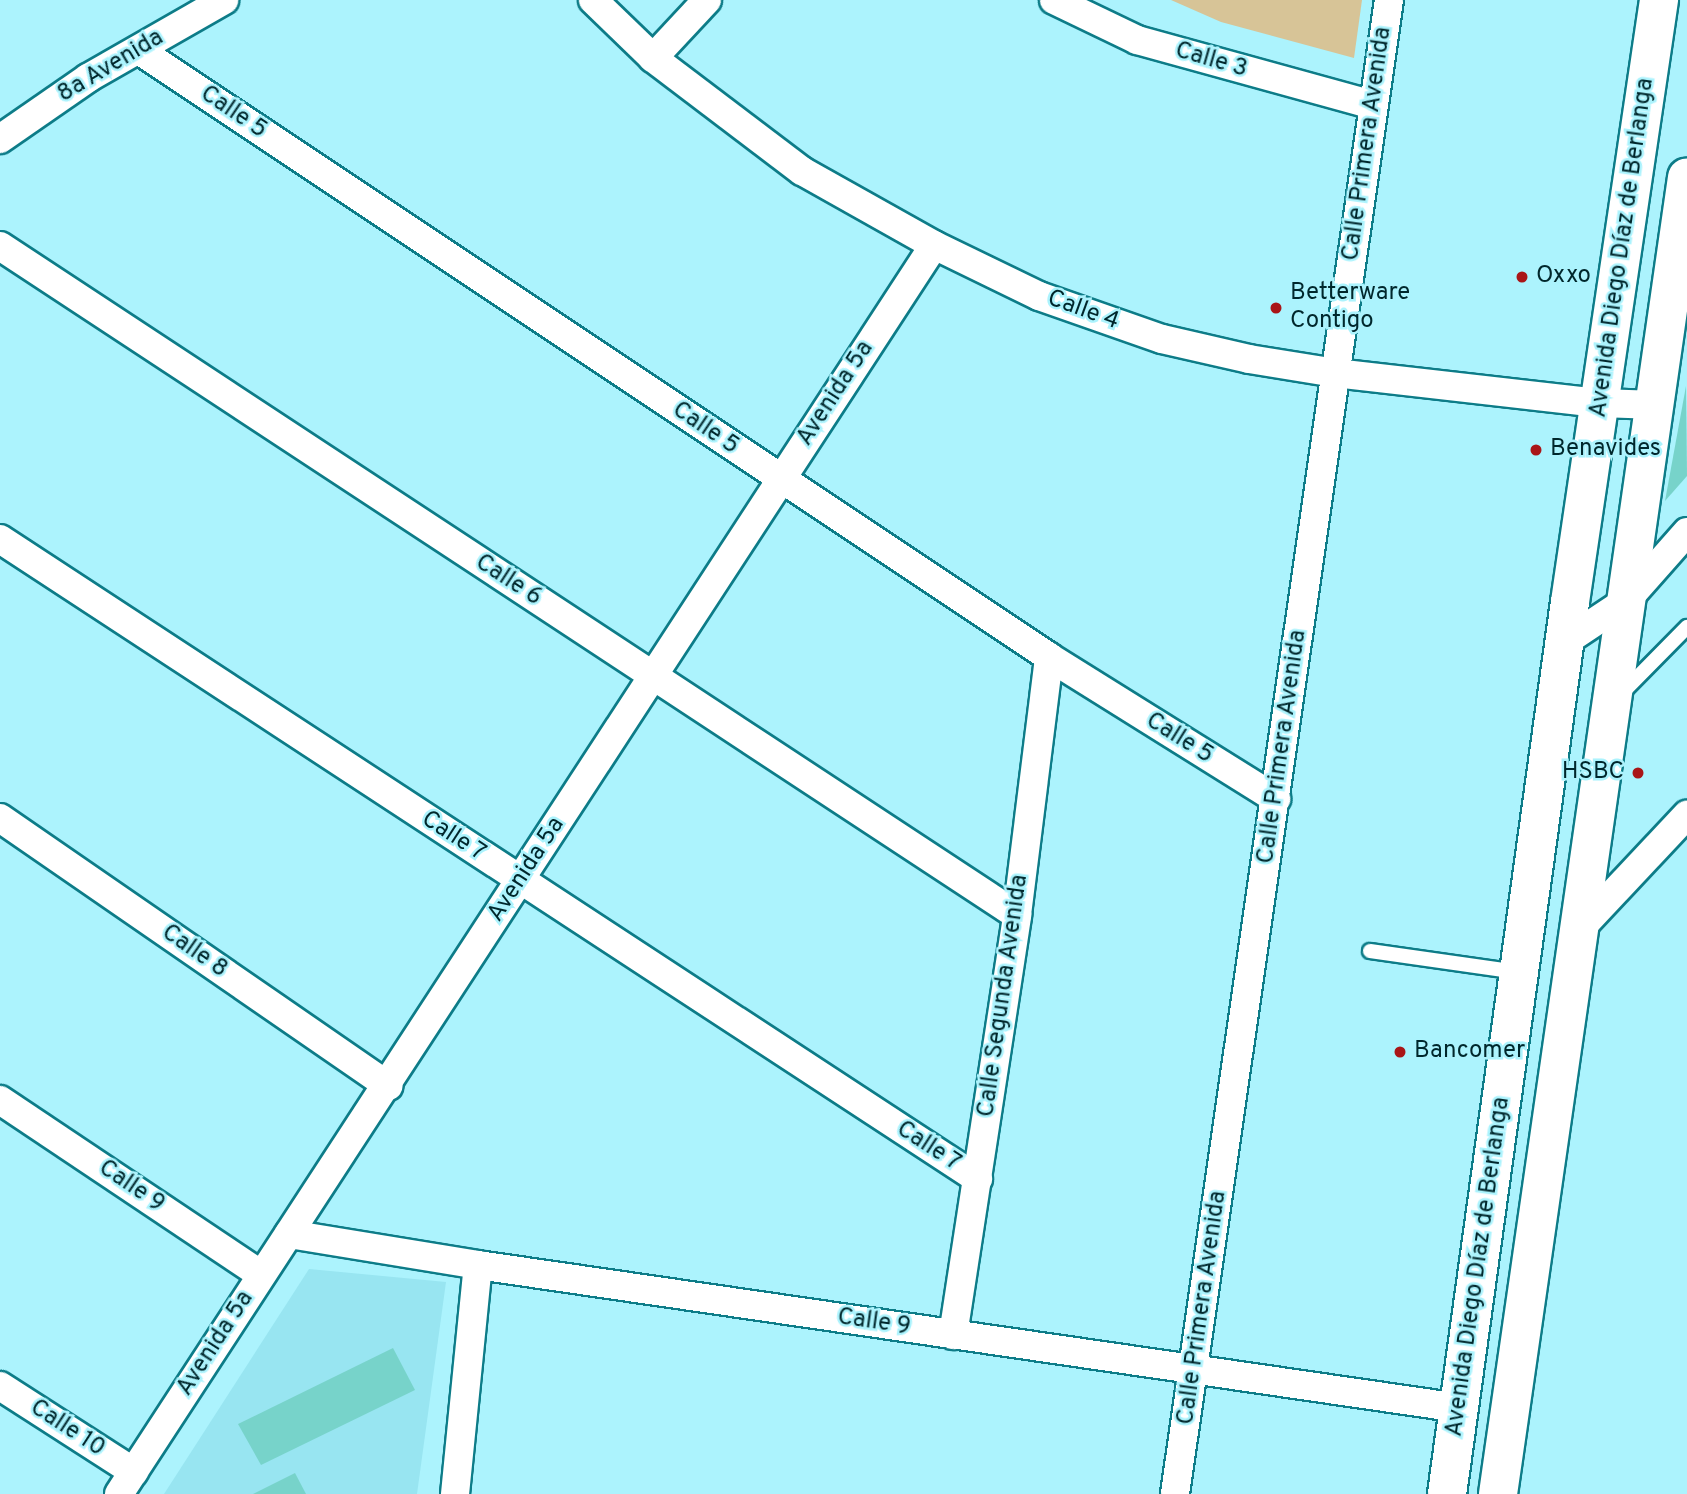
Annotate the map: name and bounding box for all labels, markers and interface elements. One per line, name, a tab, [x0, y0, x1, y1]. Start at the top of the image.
street label: 8a Avenida	[52, 24, 170, 110]
street label: Calle Primera Avenida	[1337, 25, 1399, 263]
street label: Calle 3	[1172, 37, 1250, 85]
street label: Avenida Diego Díaz de Berlanga	[1585, 76, 1661, 420]
street label: Calle 5	[194, 80, 272, 146]
place label: Oxxo	[1536, 263, 1591, 291]
marker: Oxxo	[1514, 269, 1530, 285]
place label: Betterware Contigo	[1290, 280, 1410, 336]
street label: Calle 4	[1043, 285, 1123, 337]
marker: Betterware Contigo	[1268, 300, 1284, 316]
street label: Avenida 5a	[791, 336, 881, 452]
street label: Calle 5	[666, 396, 744, 462]
place label: Benavides	[1550, 436, 1661, 464]
marker: Benavides	[1528, 442, 1544, 458]
street label: Calle 6	[469, 549, 547, 613]
street label: Calle Primera Avenida	[1252, 628, 1314, 866]
street label: Calle 5	[1140, 707, 1218, 771]
place label: HSBC	[1562, 759, 1624, 787]
marker: HSBC	[1630, 765, 1646, 781]
street label: Calle 7	[415, 805, 491, 869]
street label: Avenida 5a	[482, 812, 572, 928]
street label: Calle Segunda Avenida	[973, 872, 1035, 1120]
street label: Calle 8	[155, 919, 233, 985]
place label: Bancomer	[1414, 1038, 1525, 1066]
marker: Bancomer	[1392, 1044, 1408, 1060]
street label: Avenida Diego Díaz de Berlanga	[1441, 1095, 1517, 1439]
street label: Calle 7	[890, 1115, 966, 1179]
street label: Calle 9	[92, 1154, 170, 1220]
street label: Calle Primera Avenida	[1172, 1189, 1234, 1427]
street label: Avenida 5a	[171, 1286, 261, 1402]
street label: Calle 9	[836, 1304, 912, 1342]
street label: Calle 10	[24, 1394, 110, 1464]

